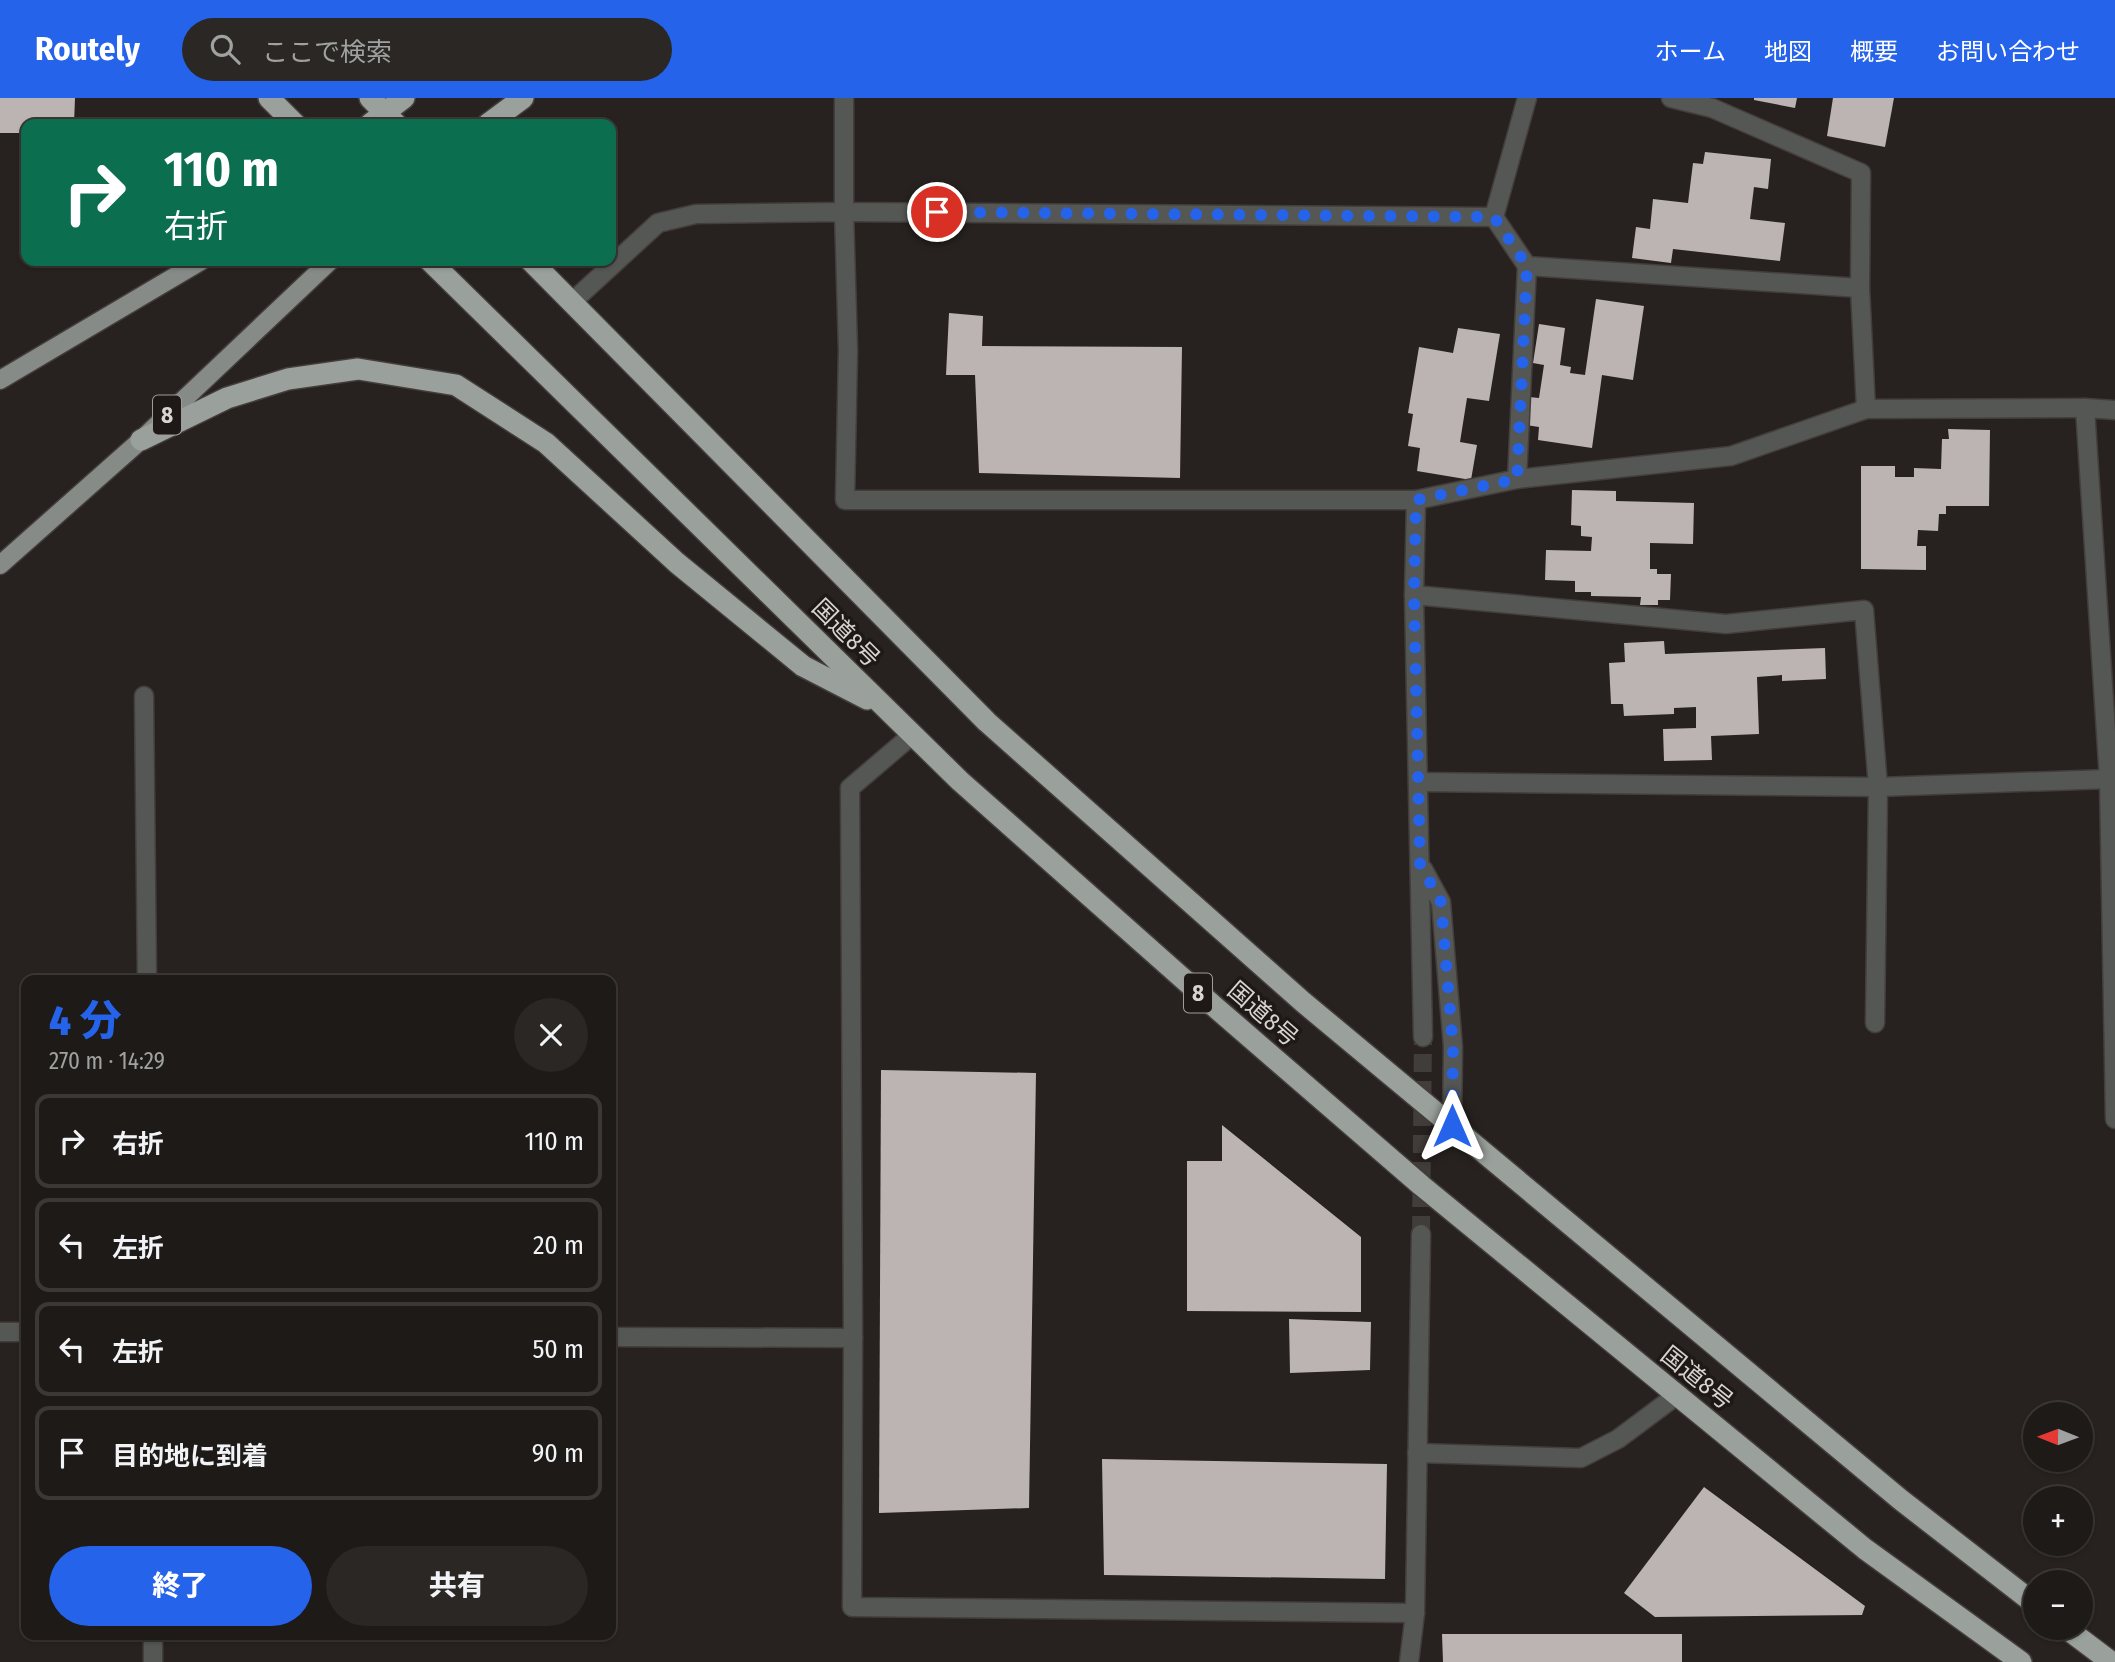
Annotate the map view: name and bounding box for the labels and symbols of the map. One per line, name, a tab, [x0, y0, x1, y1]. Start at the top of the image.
pin	[907, 182, 967, 242]
road number: 8	[153, 396, 181, 434]
street label: 国道8号	[806, 593, 886, 673]
road number: 8	[1184, 974, 1212, 1012]
street label: 国道8号	[1222, 976, 1304, 1052]
position arrow	[1415, 1089, 1489, 1163]
street label: 国道8号	[1656, 1341, 1738, 1415]
north arrow	[2023, 1402, 2093, 1472]

